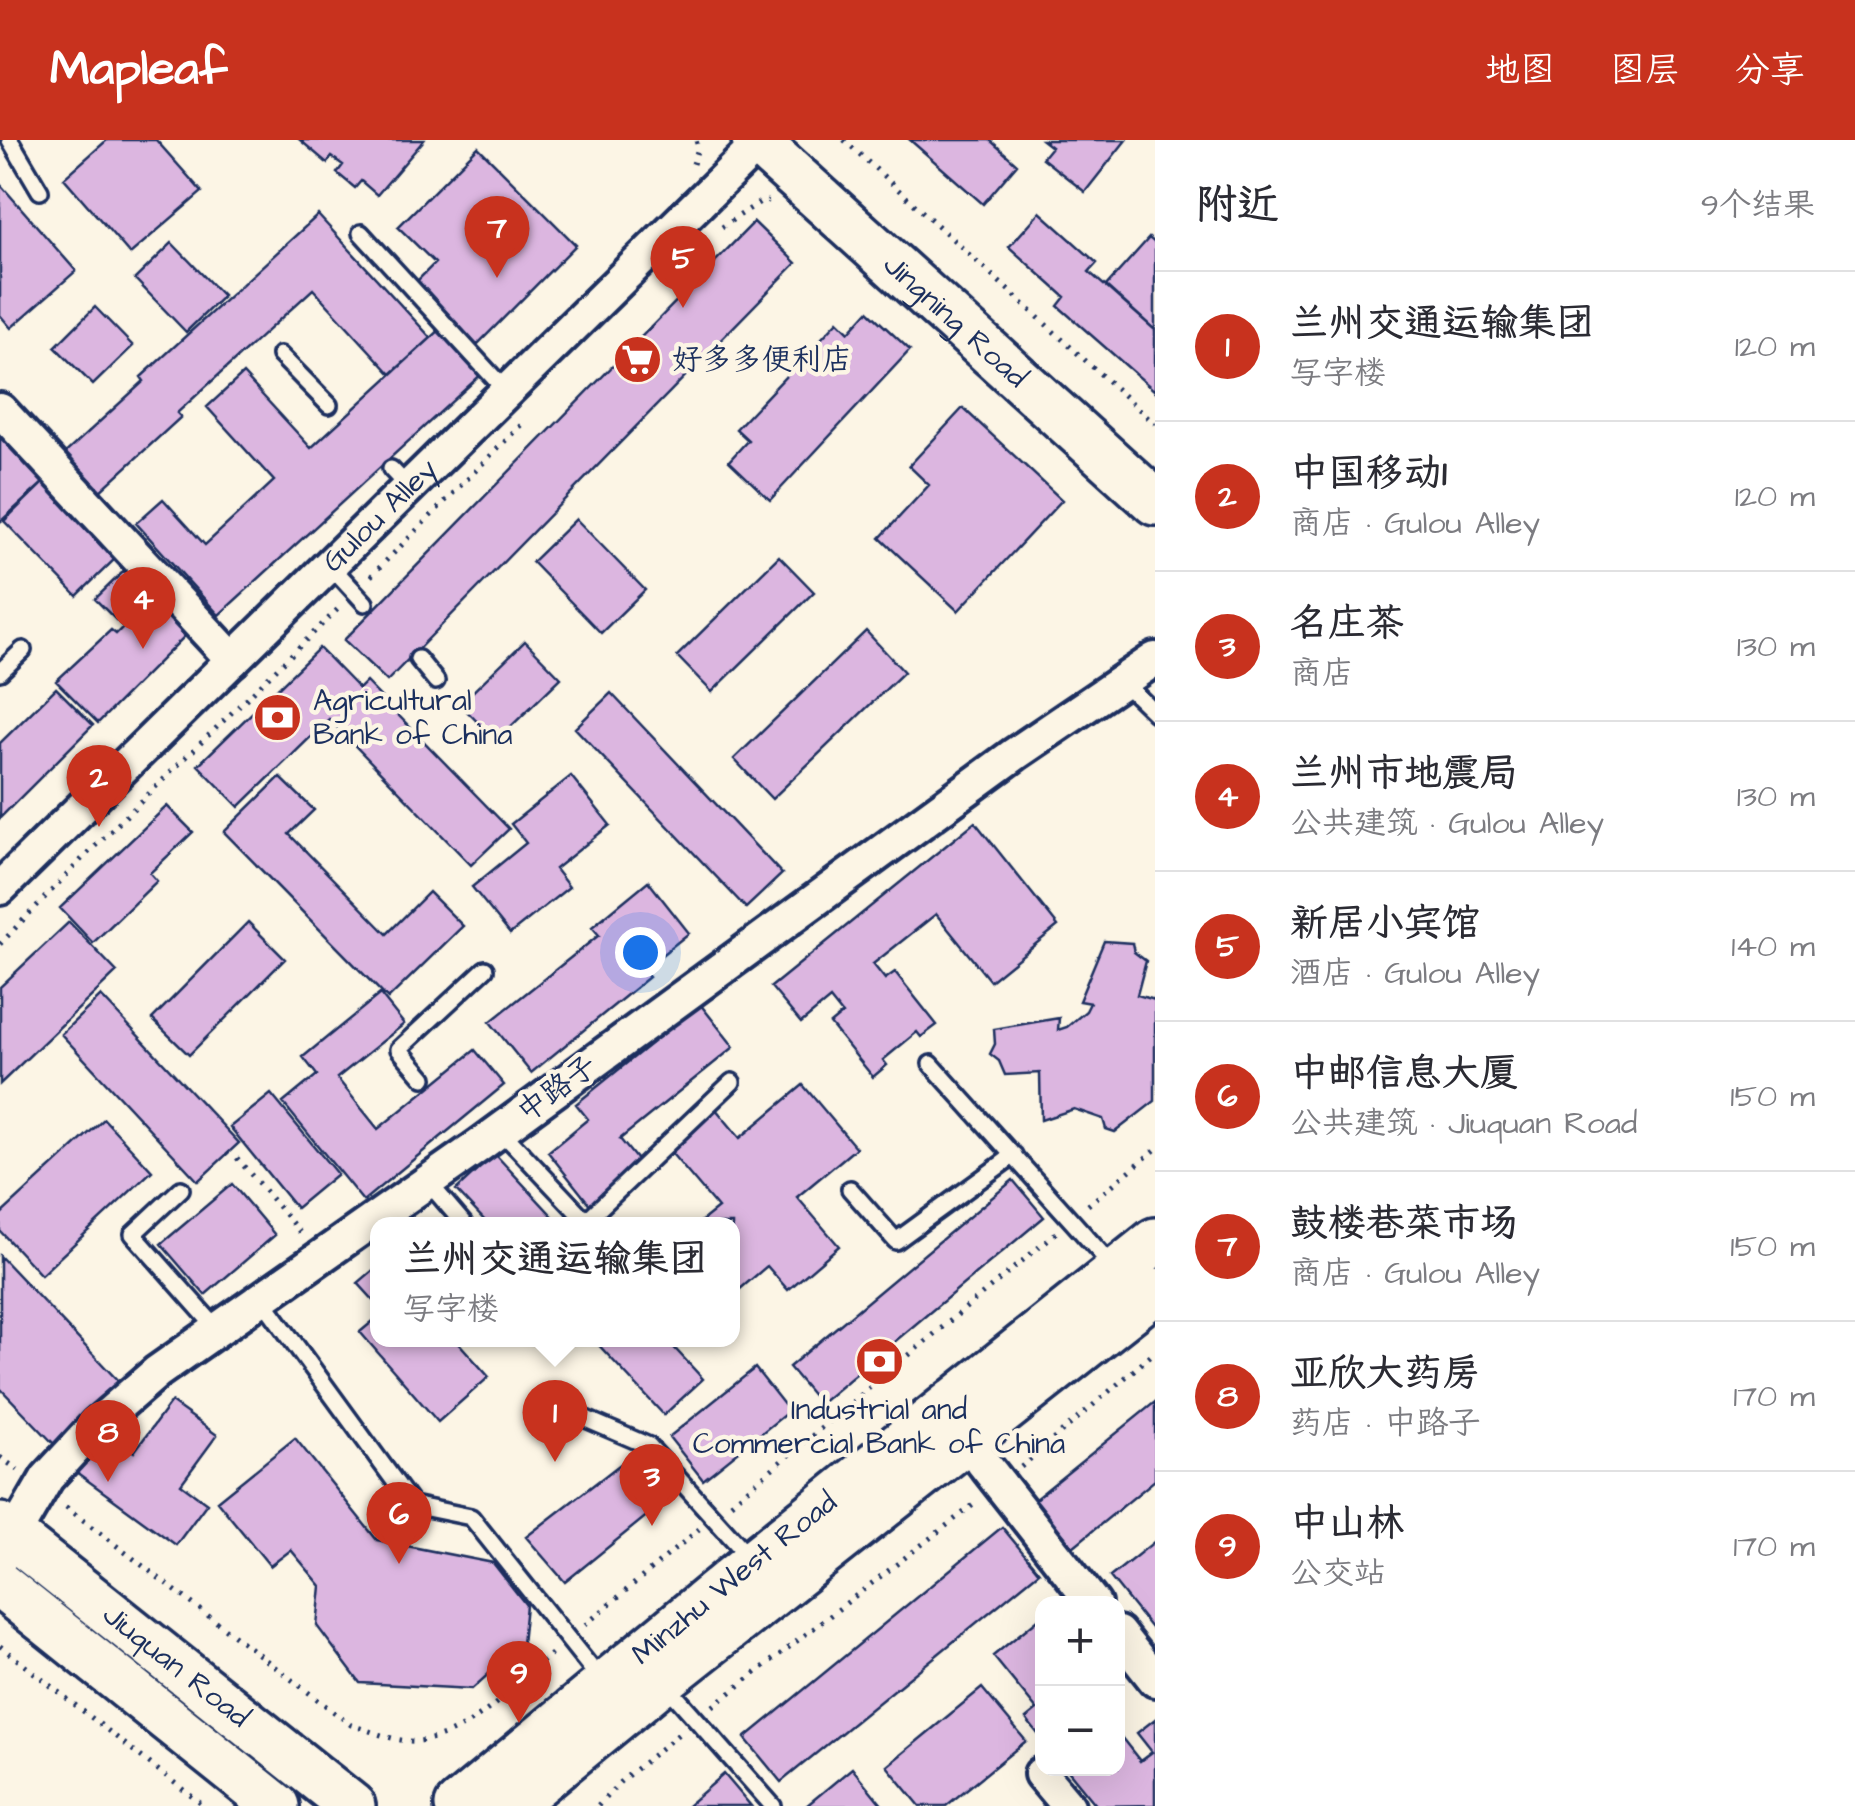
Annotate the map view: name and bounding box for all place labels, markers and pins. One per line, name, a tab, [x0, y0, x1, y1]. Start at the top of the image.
pin: 7	[464, 196, 530, 278]
pin: 5	[650, 226, 716, 308]
supermarket icon: 好多多便利店	[611, 334, 663, 386]
place label: 好多多便利店	[672, 339, 852, 381]
pin: 4	[110, 566, 176, 649]
place label: Agricultural Bank of China	[313, 680, 513, 756]
bank icon: Agricultural Bank of China	[252, 692, 304, 744]
pin: 2	[66, 744, 132, 827]
bank icon: Industrial and Commercial Bank of China	[853, 1335, 905, 1387]
pin: 1	[522, 1380, 588, 1462]
place label: Industrial and Commercial Bank of China	[693, 1389, 1065, 1465]
pin: 8	[76, 1400, 140, 1482]
pin: 3	[620, 1444, 684, 1526]
pin: 6	[366, 1482, 432, 1564]
pin: 9	[486, 1640, 552, 1723]

